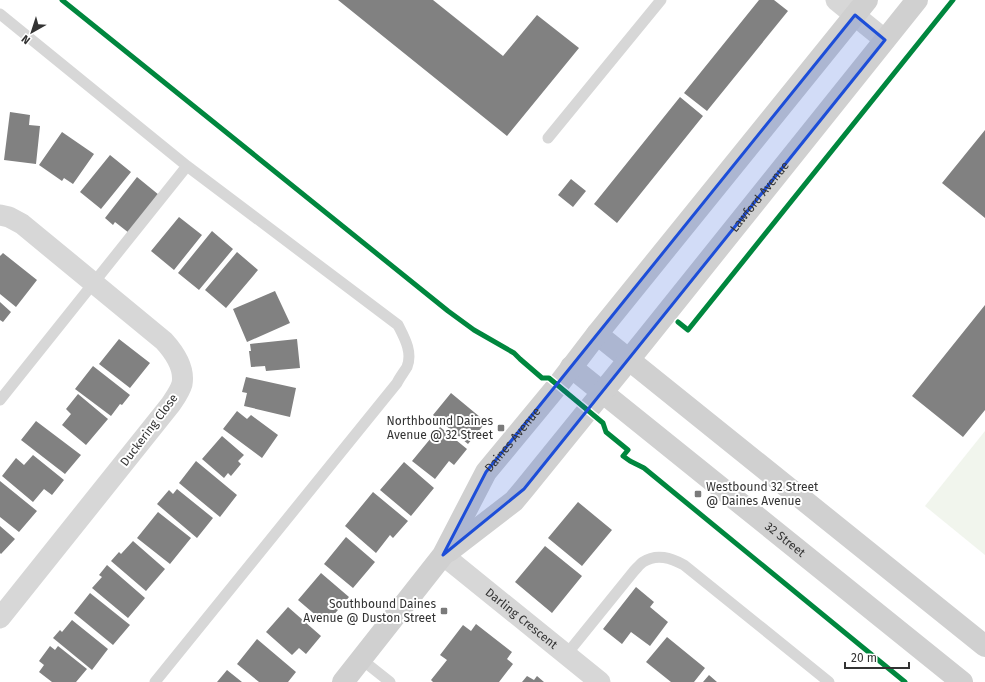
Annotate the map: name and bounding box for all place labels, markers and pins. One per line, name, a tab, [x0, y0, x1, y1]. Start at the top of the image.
place label: Northbound Daines Avenue @ 32 Street	[387, 414, 494, 442]
marker: Northbound Daines Avenue @ 32 Street	[496, 423, 506, 433]
place label: Westbound 32 Street @ Daines Avenue	[706, 480, 819, 508]
marker: Westbound 32 Street @ Daines Avenue	[693, 489, 703, 499]
place label: Southbound Daines Avenue @ Duston Street	[303, 597, 437, 625]
marker: Southbound Daines Avenue @ Duston Street	[439, 606, 449, 616]

